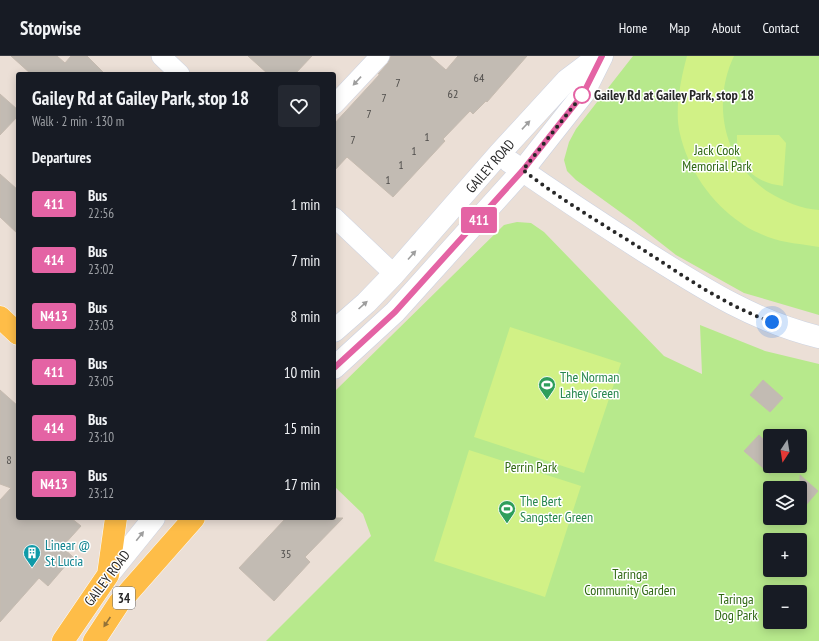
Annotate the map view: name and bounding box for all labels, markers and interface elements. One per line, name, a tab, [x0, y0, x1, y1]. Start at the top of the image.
text: Stopwise	[20, 16, 81, 40]
text: Home	[619, 19, 647, 37]
text: Map	[669, 19, 690, 37]
text: About	[712, 19, 741, 37]
text: Contact	[763, 19, 799, 37]
house number: 64	[474, 70, 485, 85]
house number: 7	[395, 75, 401, 90]
one-way arrow	[352, 76, 362, 86]
button: heart	[278, 85, 320, 127]
text: Gailey Rd at Gailey Park, stop 18	[32, 86, 249, 110]
house number: 62	[448, 86, 458, 101]
marker: Gailey Rd at Gailey Park, stop 18	[573, 86, 591, 104]
place label: Gailey Rd at Gailey Park, stop 18	[594, 86, 754, 104]
house number: 7	[381, 90, 387, 105]
house number: 7	[366, 106, 372, 121]
text: Walk · 2 min · 130 m	[32, 113, 124, 130]
one-way arrow	[521, 120, 531, 130]
house number: 1	[424, 129, 430, 144]
house number: 7	[350, 132, 356, 147]
street label: GAILEY ROAD	[462, 135, 518, 197]
park label: Jack Cook Memorial Park	[682, 141, 752, 175]
house number: 1	[411, 143, 417, 158]
text: Departures	[32, 148, 91, 167]
house number: 1	[398, 157, 404, 172]
house number: 1	[385, 172, 391, 187]
text: Bus	[88, 186, 107, 205]
text: 411	[44, 195, 64, 213]
text: 1 min	[290, 195, 320, 214]
text: 22:56	[88, 205, 114, 222]
line badge: 411	[456, 207, 502, 233]
text: 411	[469, 211, 489, 229]
text: Bus	[88, 242, 107, 261]
one-way arrow	[407, 250, 416, 260]
text: 414	[44, 251, 64, 269]
text: 7 min	[291, 251, 320, 270]
text: 23:02	[88, 261, 114, 278]
text: Bus	[88, 298, 107, 317]
one-way arrow	[358, 301, 368, 310]
text: N413	[40, 307, 68, 325]
text: 8 min	[290, 307, 320, 326]
your location	[762, 312, 782, 332]
text: 23:03	[88, 317, 114, 334]
text: Bus	[88, 354, 107, 373]
text: 411	[44, 363, 64, 381]
text: 10 min	[284, 363, 320, 382]
place label: The Norman Lahey Green	[560, 368, 619, 402]
text: 23:05	[88, 373, 114, 390]
sports icon: The Norman Lahey Green	[537, 375, 557, 400]
text: Bus	[88, 410, 107, 429]
text: 414	[44, 419, 64, 437]
text: 15 min	[284, 419, 320, 438]
text: 23:10	[88, 429, 114, 446]
north arrow	[763, 429, 807, 473]
map controls	[763, 429, 807, 629]
house number: 8	[6, 452, 12, 467]
park label: Perrin Park	[505, 458, 558, 476]
text: Bus	[88, 466, 107, 485]
text: N413	[40, 475, 68, 493]
text: 17 min	[284, 475, 320, 494]
button: layers	[763, 481, 807, 525]
text: 23:12	[88, 485, 114, 502]
place label: The Bert Sangster Green	[520, 492, 593, 526]
sports icon: The Bert Sangster Green	[497, 499, 517, 524]
one-way arrow	[135, 530, 144, 541]
button: +	[763, 533, 807, 577]
place label: Linear @ St Lucia	[45, 536, 90, 570]
building icon: Linear @ St Lucia	[22, 543, 42, 568]
street label: GAILEY ROAD	[80, 546, 134, 610]
house number: 35	[281, 546, 291, 561]
park label: Taringa Community Garden	[584, 565, 676, 599]
button: −	[763, 585, 807, 629]
road number: 34	[113, 587, 135, 609]
park label: Taringa Dog Park	[714, 590, 758, 624]
one-way arrow	[103, 617, 111, 627]

